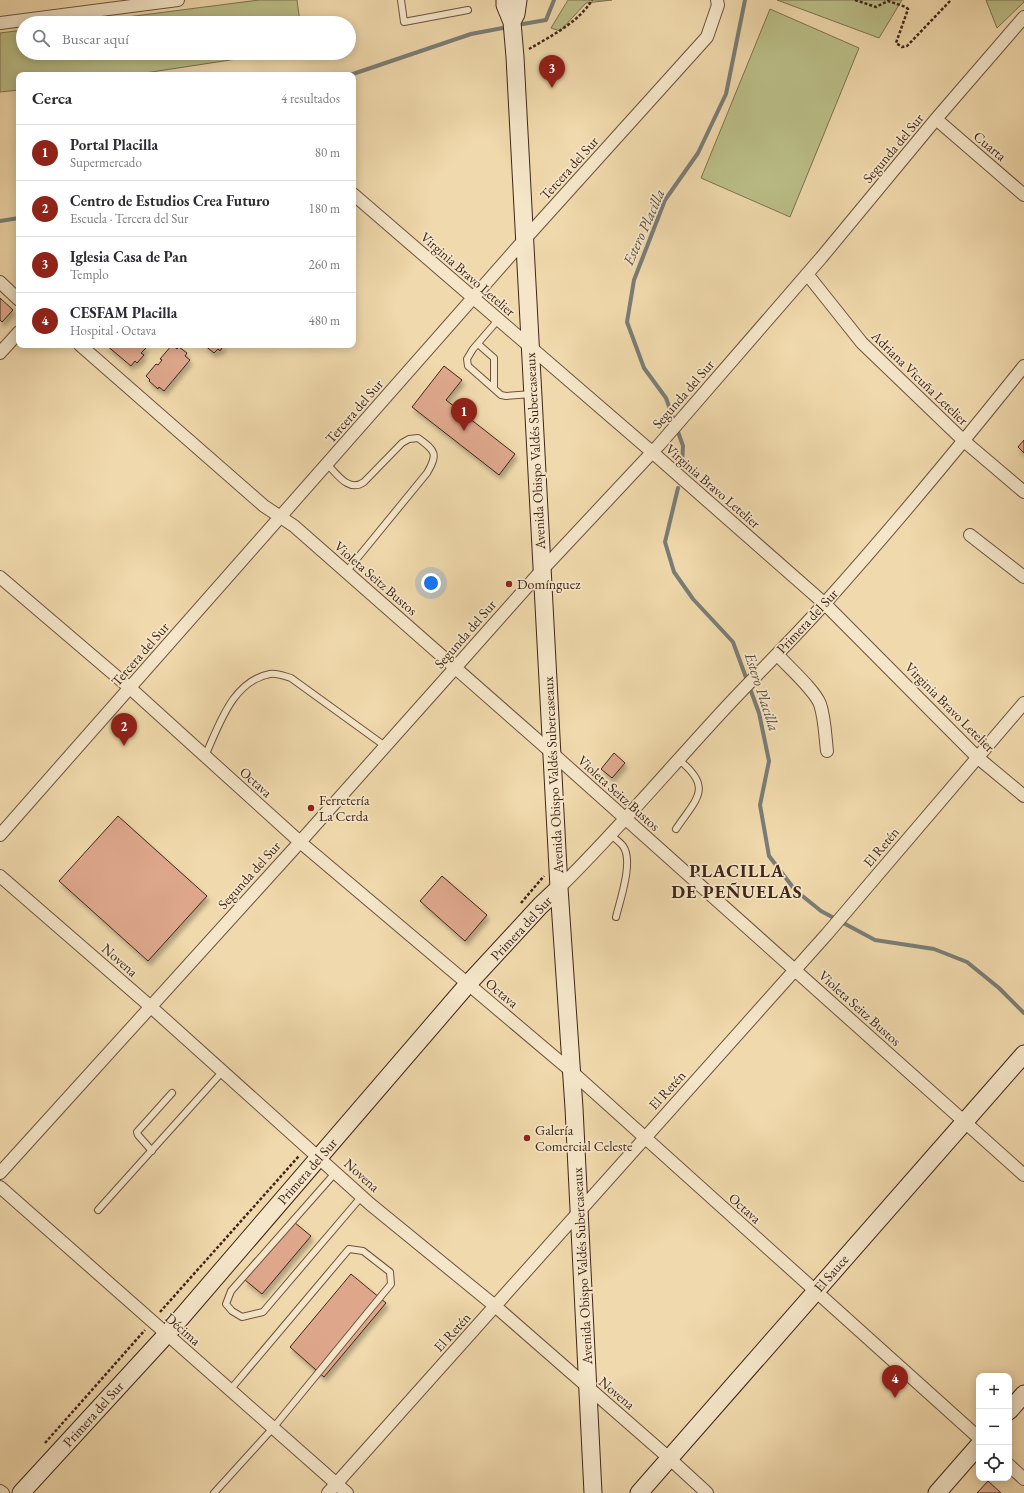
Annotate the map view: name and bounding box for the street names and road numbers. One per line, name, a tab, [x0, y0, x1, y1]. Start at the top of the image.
street label: Segunda del Sur	[859, 109, 928, 187]
street label: Cuarta	[970, 127, 1010, 165]
street label: Tercera del Sur	[536, 132, 602, 203]
street label: Virginia Bravo Letelier	[417, 228, 519, 320]
street label: Adriana Vicuña Letelier	[867, 326, 973, 429]
street label: Avenida Obispo Valdés Subercaseaux	[521, 352, 549, 551]
street label: Segunda del Sur	[648, 356, 718, 432]
street label: Tercera del Sur	[321, 375, 387, 447]
street label: Virginia Bravo Letelier	[662, 440, 764, 532]
street label: Violeta Seitz Bustos	[331, 537, 422, 619]
street label: Primera del Sur	[772, 584, 842, 657]
street label: Segunda del Sur	[430, 596, 500, 672]
street label: Tercera del Sur	[107, 618, 173, 690]
street label: Virginia Bravo Letelier	[901, 658, 999, 756]
street label: Avenida Obispo Valdés Subercaseaux	[539, 676, 567, 875]
street label: Violeta Seitz Bustos	[574, 751, 664, 835]
street label: Octava	[236, 763, 276, 802]
street label: El Retén	[859, 823, 903, 871]
street label: Segunda del Sur	[214, 837, 285, 913]
street label: Primera del Sur	[486, 891, 556, 964]
street label: Novena	[98, 939, 142, 981]
street label: Violeta Seitz Bustos	[815, 966, 905, 1050]
street label: Octava	[482, 974, 522, 1012]
street label: El Retén	[645, 1066, 690, 1113]
street label: Primera del Sur	[273, 1134, 341, 1208]
street label: Novena	[340, 1154, 384, 1196]
street label: Avenida Obispo Valdés Subercaseaux	[568, 1167, 596, 1366]
street label: Octava	[725, 1189, 765, 1228]
street label: El Sauce	[810, 1250, 853, 1296]
street label: El Retén	[430, 1308, 475, 1355]
street label: Décima	[161, 1309, 205, 1350]
street label: Novena	[595, 1373, 639, 1414]
street label: Primera del Sur	[59, 1377, 128, 1451]

